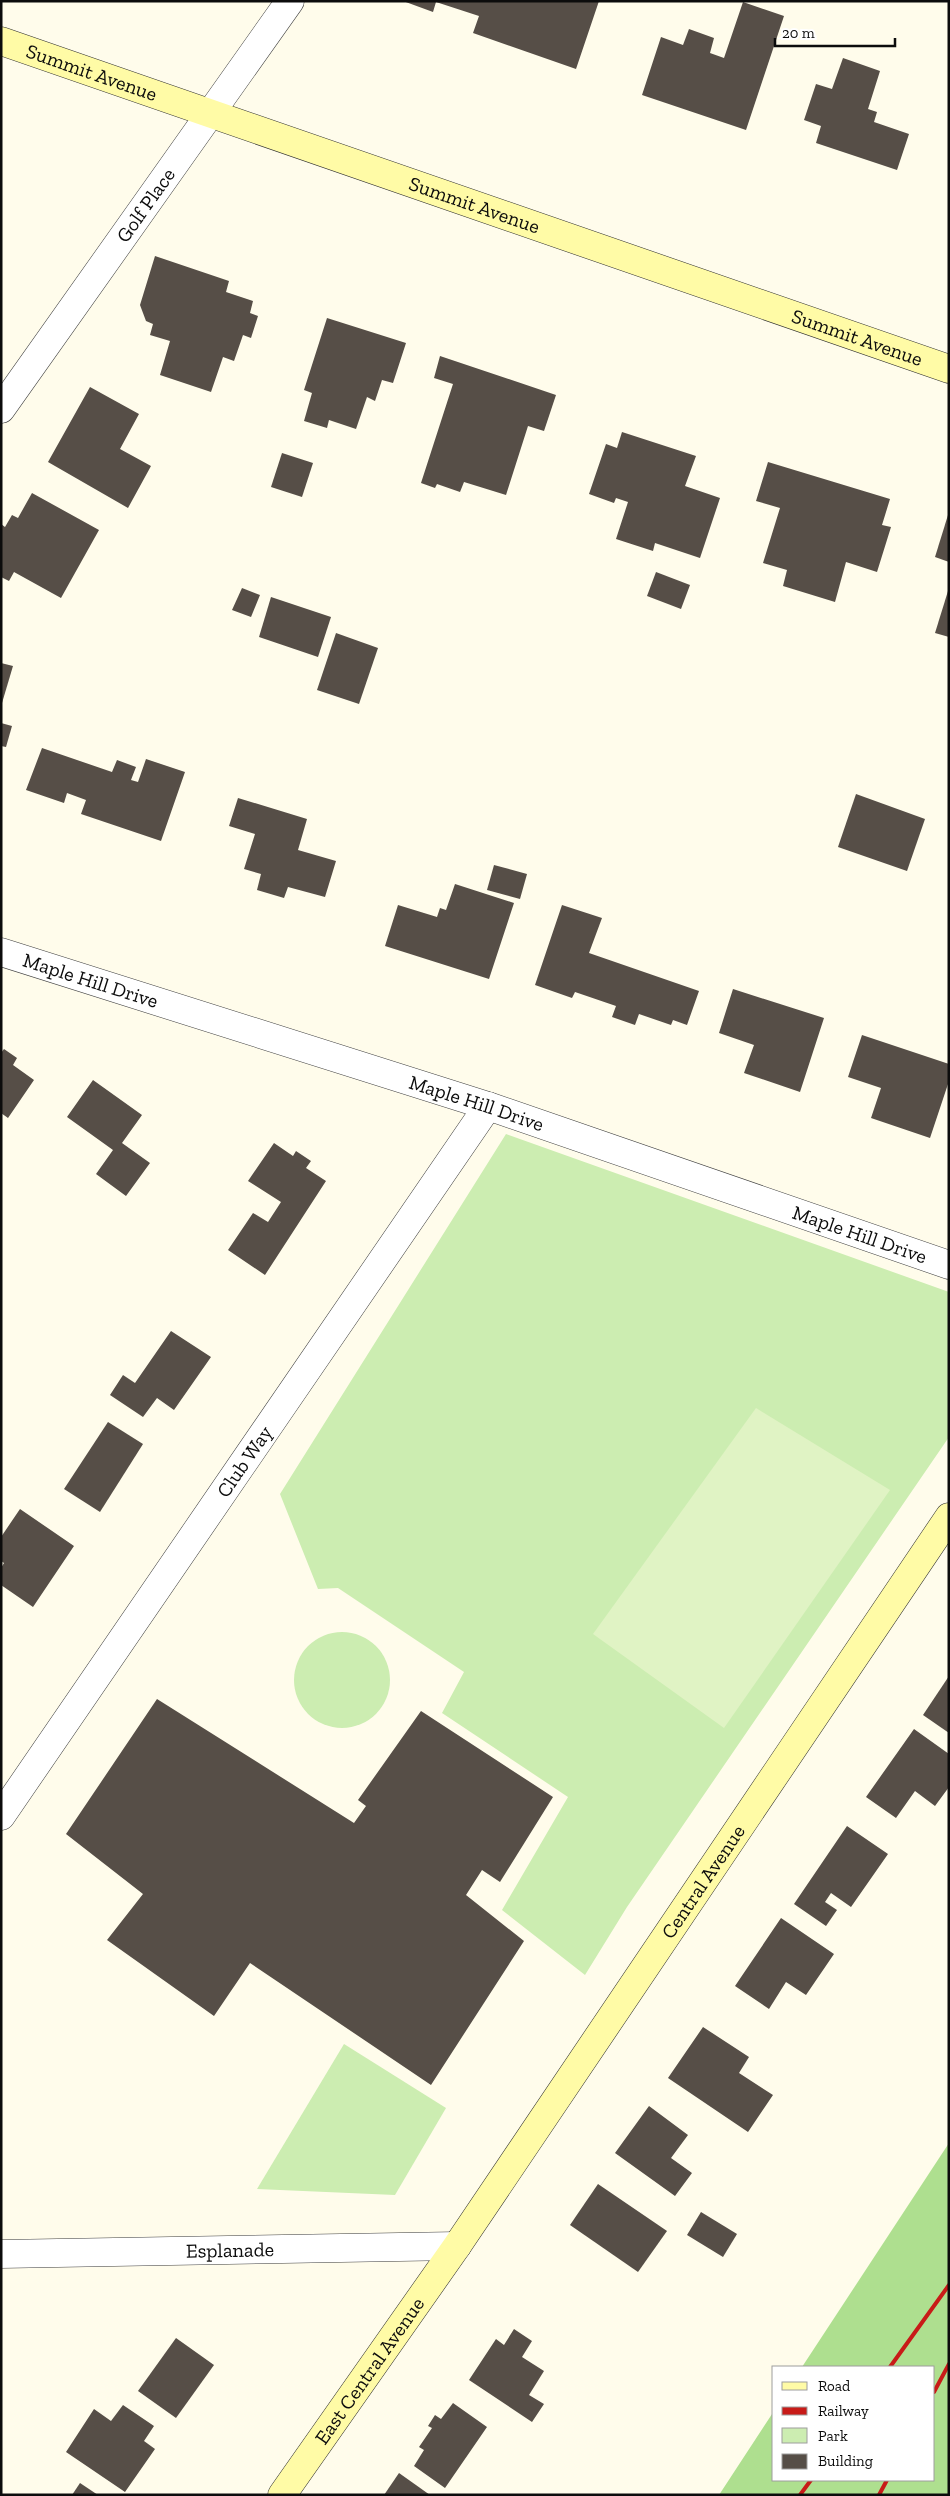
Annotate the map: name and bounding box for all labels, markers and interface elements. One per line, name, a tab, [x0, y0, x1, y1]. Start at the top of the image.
scale bar	[775, 15, 895, 47]
text: 20 m	[782, 24, 815, 42]
street label: Summit Avenue	[23, 39, 160, 106]
street label: Golf Place	[111, 163, 180, 247]
street label: Summit Avenue	[406, 171, 543, 239]
street label: Summit Avenue	[789, 304, 926, 371]
street label: Maple Hill Drive	[20, 948, 161, 1013]
street label: Maple Hill Drive	[406, 1070, 547, 1136]
street label: Maple Hill Drive	[789, 1200, 930, 1268]
street label: Club Way	[211, 1420, 278, 1502]
street label: Central Avenue	[656, 1820, 750, 1943]
street label: Esplanade	[186, 2237, 274, 2263]
street label: East Central Avenue	[310, 2292, 429, 2449]
legend	[772, 2366, 935, 2481]
text: Road	[818, 2377, 851, 2395]
text: Railway	[818, 2402, 869, 2420]
text: Park	[818, 2427, 848, 2445]
text: Building	[818, 2452, 873, 2470]

